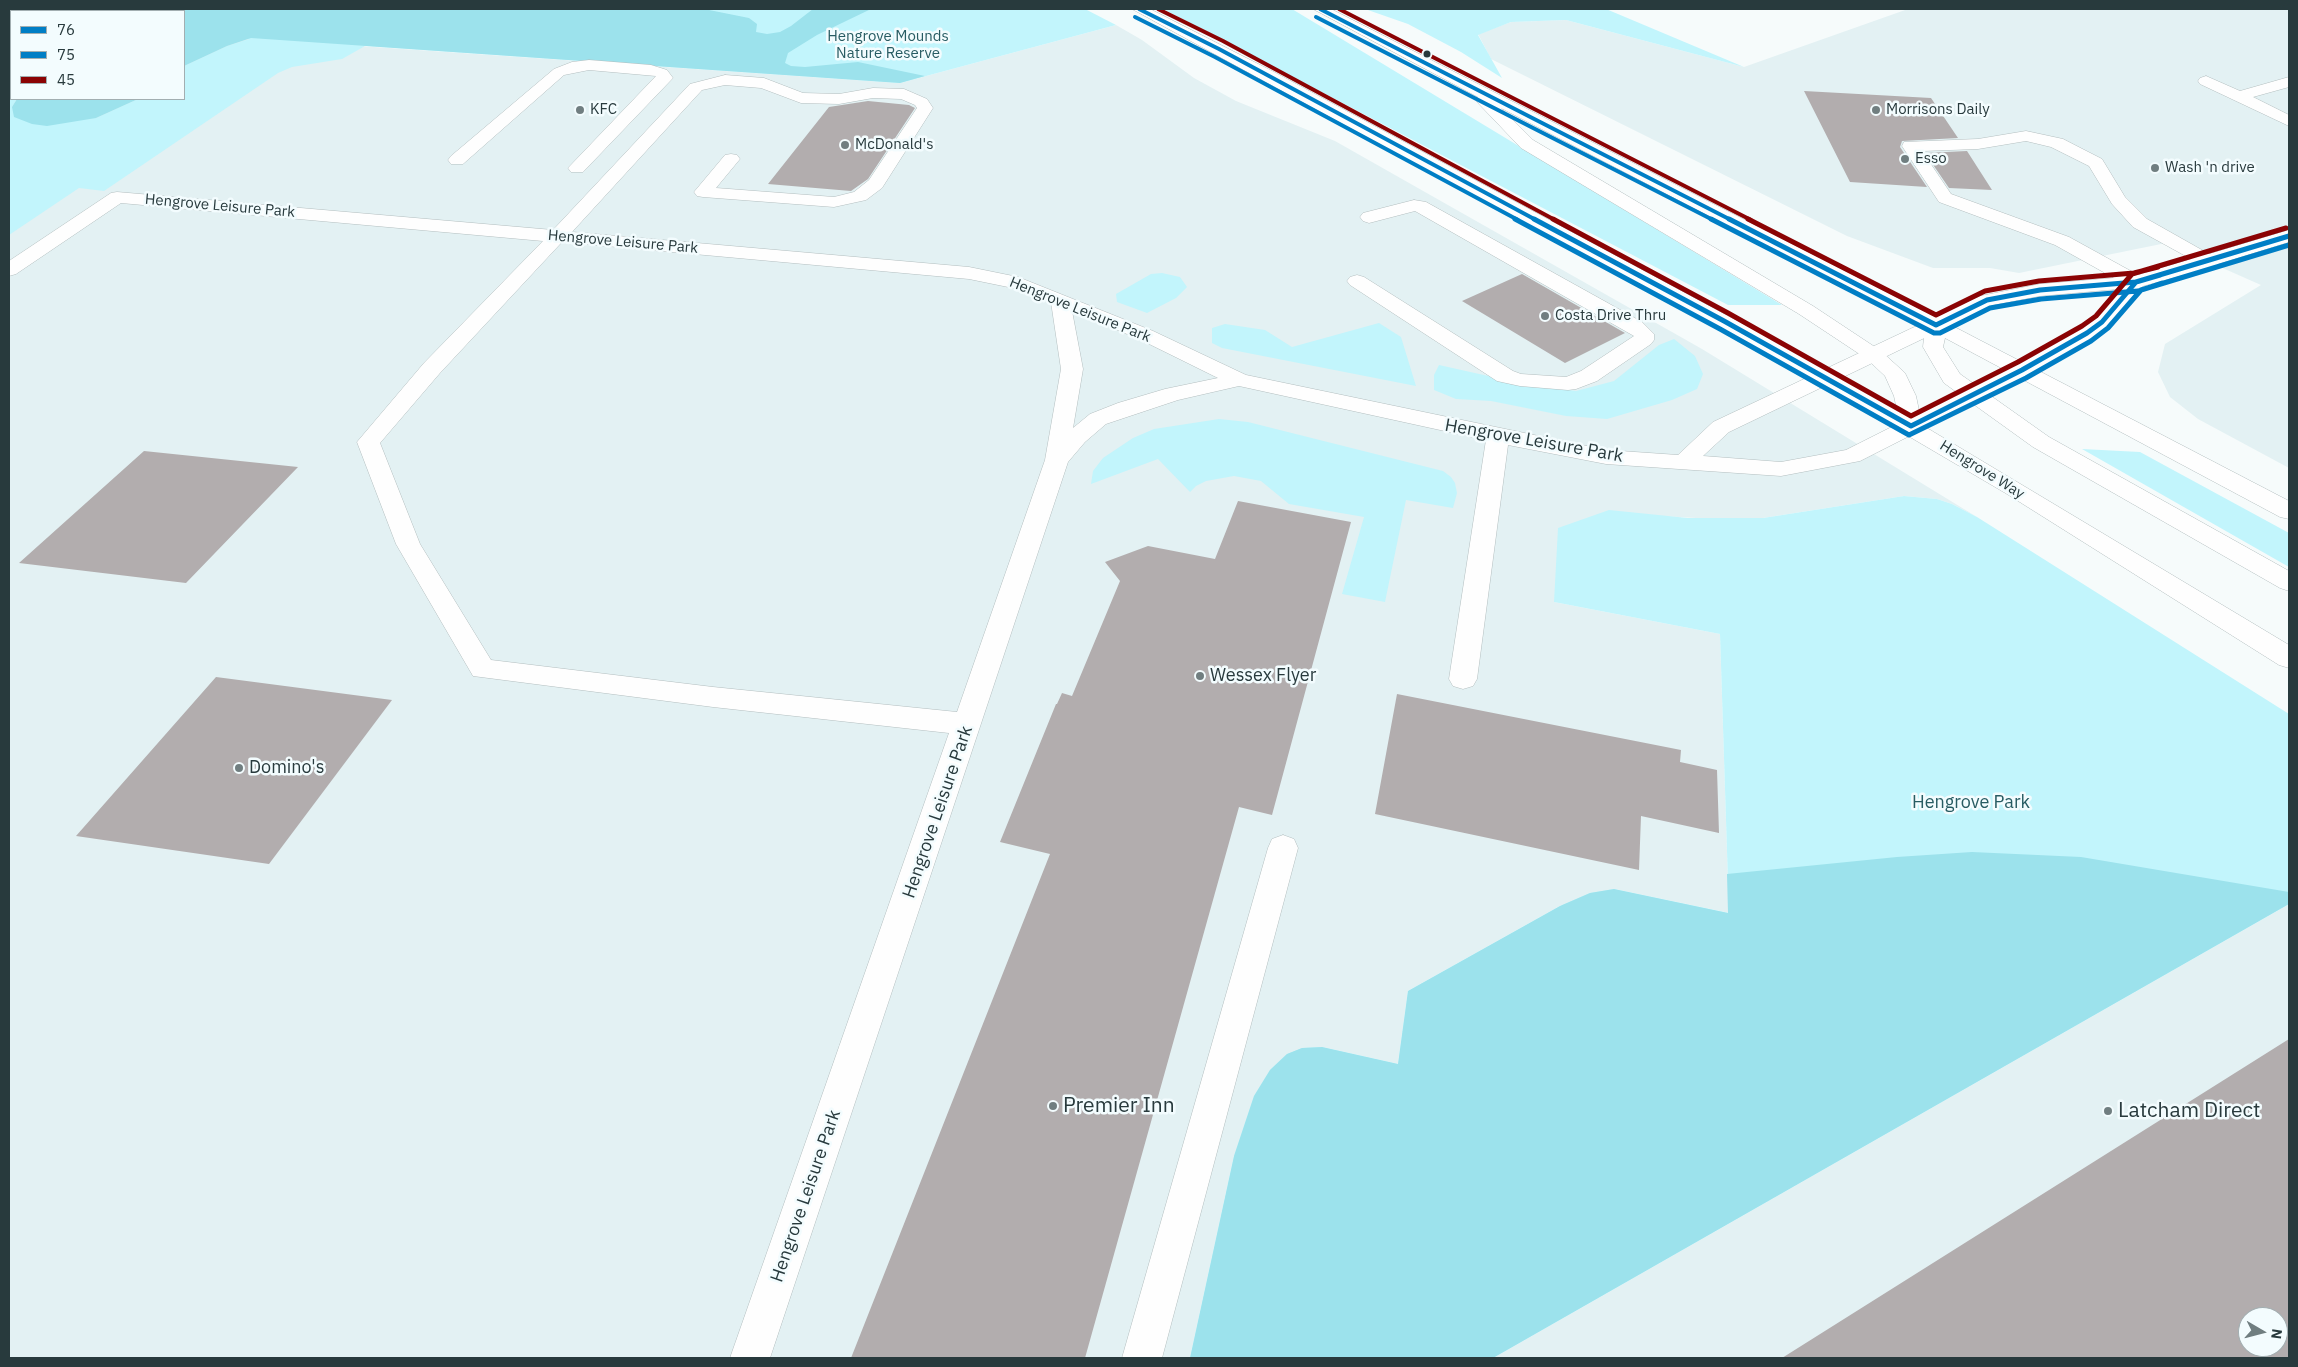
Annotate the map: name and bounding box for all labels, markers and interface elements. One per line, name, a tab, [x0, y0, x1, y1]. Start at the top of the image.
legend	[10, 10, 185, 100]
text: 76	[57, 20, 75, 39]
park label: Hengrove Mounds Nature Reserve	[827, 28, 949, 63]
text: 75	[57, 45, 75, 64]
unlabelled marker	[1422, 49, 1432, 59]
text: 45	[57, 70, 75, 89]
place label: KFC	[590, 101, 617, 119]
place label: Morrisons Daily	[1886, 101, 1990, 119]
marker: KFC	[574, 104, 586, 116]
marker: Morrisons Daily	[1870, 104, 1882, 116]
place label: McDonald's	[855, 136, 933, 154]
marker: McDonald's	[839, 139, 851, 151]
place label: Esso	[1915, 150, 1947, 168]
marker: Esso	[1899, 153, 1911, 165]
place label: Wash 'n drive	[2165, 159, 2255, 177]
marker: Wash 'n drive	[2149, 162, 2161, 174]
street label: Hengrove Leisure Park	[144, 190, 296, 222]
street label: Hengrove Leisure Park	[547, 226, 699, 258]
street label: Hengrove Leisure Park	[1007, 273, 1153, 347]
place label: Costa Drive Thru	[1555, 307, 1666, 325]
marker: Costa Drive Thru	[1539, 310, 1551, 322]
street label: Hengrove Leisure Park	[1443, 415, 1625, 467]
street label: Hengrove Way	[1936, 437, 2028, 503]
place label: Wessex Flyer	[1210, 665, 1316, 687]
marker: Wessex Flyer	[1194, 670, 1206, 682]
street label: Hengrove Leisure Park	[898, 723, 978, 901]
place label: Domino's	[249, 757, 324, 779]
marker: Domino's	[233, 762, 245, 774]
park label: Hengrove Park	[1912, 792, 2030, 814]
place label: Premier Inn	[1063, 1093, 1175, 1119]
place label: Latcham Direct	[2118, 1098, 2260, 1124]
marker: Premier Inn	[1047, 1100, 1059, 1112]
marker: Latcham Direct	[2102, 1105, 2114, 1117]
street label: Hengrove Leisure Park	[766, 1107, 846, 1285]
north arrow	[2238, 1307, 2288, 1357]
text: N	[2267, 1328, 2286, 1340]

